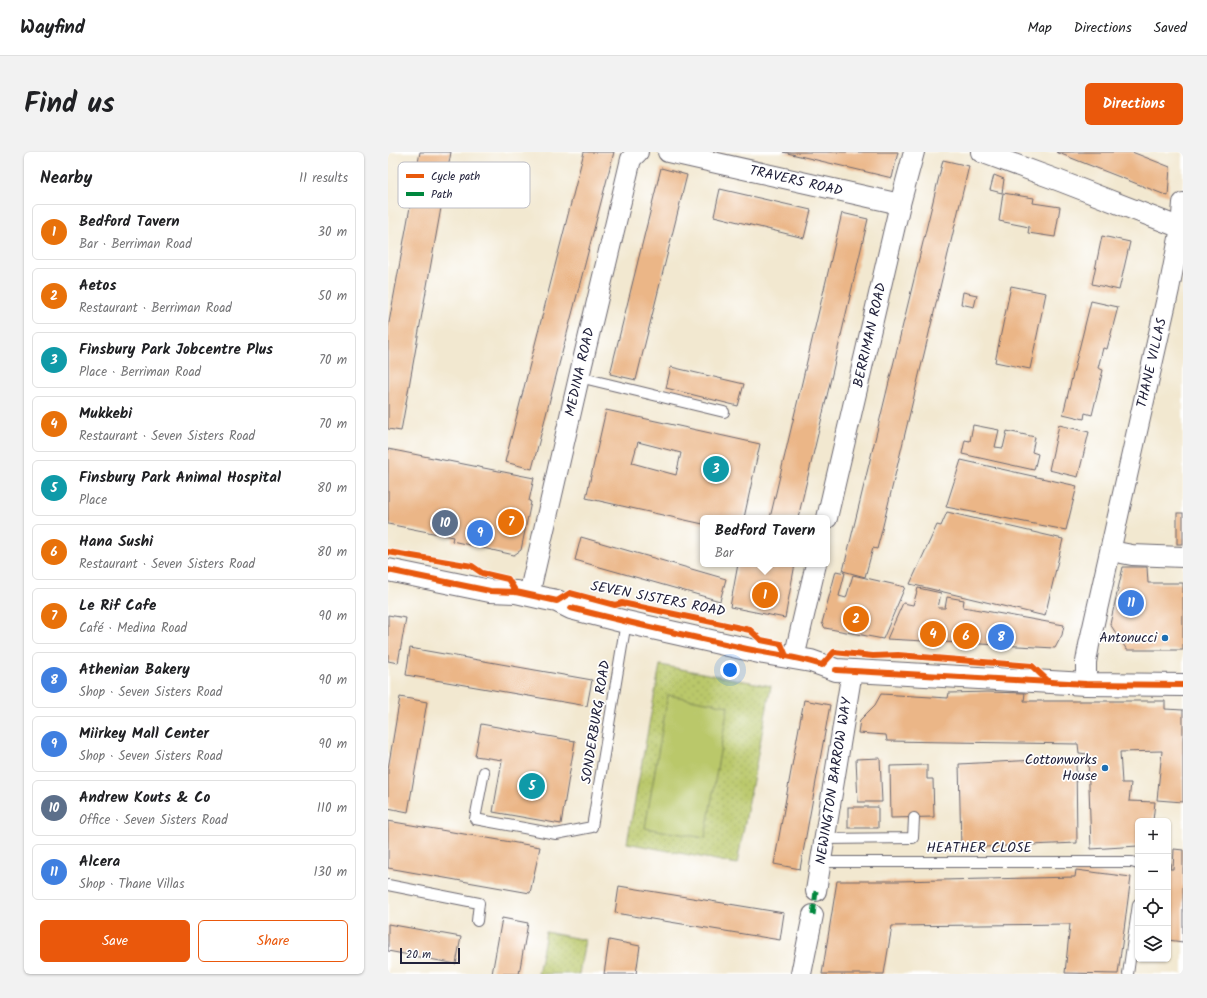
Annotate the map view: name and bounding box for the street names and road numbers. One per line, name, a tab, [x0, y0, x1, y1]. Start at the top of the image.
street label: TRAVERS ROAD	[747, 160, 845, 202]
street label: BERRIMAN ROAD	[847, 281, 893, 389]
street label: THANE VILLAS	[1131, 315, 1173, 410]
street label: MEDINA ROAD	[559, 325, 601, 419]
street label: SEVEN SISTERS ROAD	[589, 575, 727, 623]
street label: SONDERBURG ROAD	[575, 659, 617, 785]
street label: NEWINGTON BARROW WAY	[810, 695, 858, 866]
street label: HEATHER CLOSE	[926, 837, 1032, 859]

